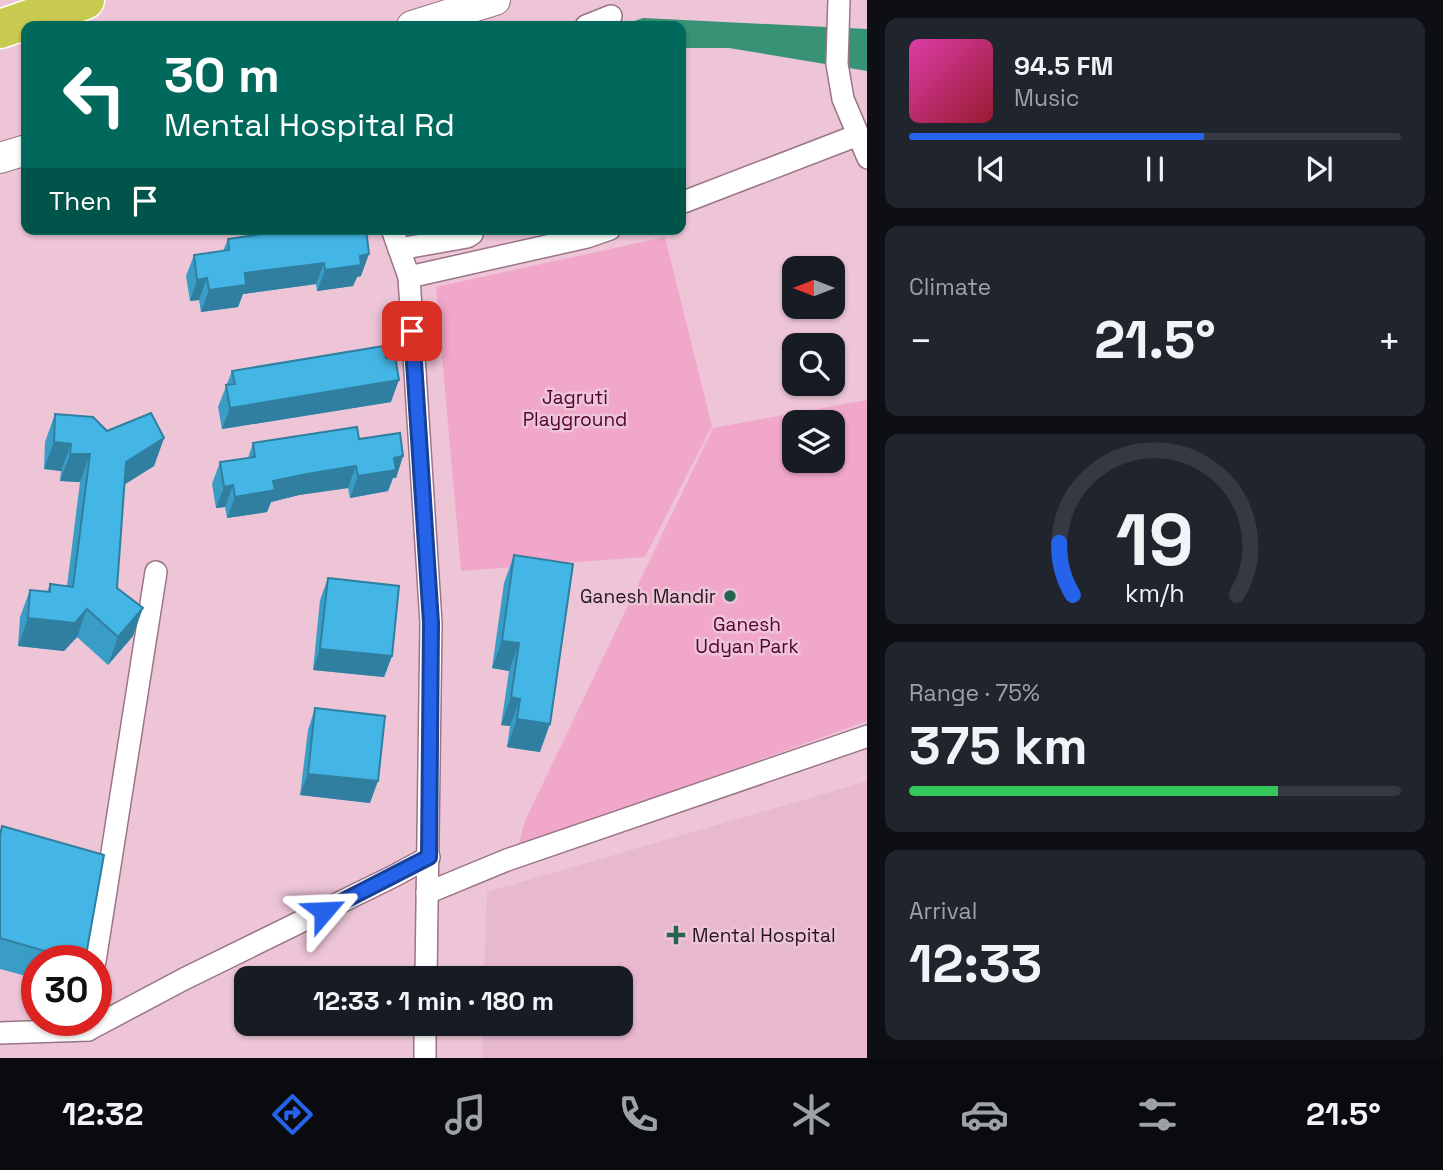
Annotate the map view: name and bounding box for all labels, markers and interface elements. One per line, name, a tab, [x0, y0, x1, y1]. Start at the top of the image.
text: 30 m	[164, 44, 280, 106]
icon: left	[49, 49, 140, 140]
text: 94.5 FM	[1014, 49, 1113, 83]
text: Music	[1014, 83, 1079, 113]
text: Mental Hospital Rd	[164, 105, 455, 145]
icon: previous	[972, 150, 1010, 188]
icon: pause	[1136, 150, 1174, 188]
icon: next	[1300, 150, 1338, 188]
icon: arrive	[126, 182, 164, 220]
text: Then	[49, 184, 112, 218]
north arrow	[782, 256, 845, 318]
map controls	[782, 256, 845, 473]
text: Climate	[909, 272, 991, 302]
pin	[382, 301, 442, 361]
text: 21.5°	[1094, 307, 1216, 373]
icon: arrive	[393, 312, 431, 350]
text: −	[909, 317, 933, 365]
text: +	[1377, 317, 1401, 365]
button: search	[782, 333, 845, 396]
park label: Jagruti Playground	[523, 385, 627, 432]
button: layers	[782, 410, 845, 473]
text: 19	[1116, 493, 1194, 586]
text: km/h	[1125, 577, 1185, 609]
place label: Ganesh Mandir	[580, 584, 716, 609]
marker: Ganesh Mandir	[722, 588, 738, 604]
park label: Ganesh Udyan Park	[695, 612, 799, 659]
text: Range · 75%	[909, 678, 1040, 708]
text: 375 km	[909, 713, 1088, 779]
position arrow	[287, 874, 361, 948]
text: Arrival	[909, 896, 977, 926]
place label: Mental Hospital	[692, 923, 836, 948]
marker: Mental Hospital	[666, 925, 686, 945]
text: 12:33	[909, 931, 1042, 997]
speed limit sign: 30	[21, 945, 112, 1036]
text: 12:33 · 1 min · 180 m	[313, 984, 554, 1018]
icon: directions	[268, 1090, 317, 1139]
icon: music	[441, 1090, 490, 1139]
icon: phone	[614, 1090, 663, 1139]
icon: climate	[787, 1090, 836, 1139]
icon: car	[960, 1090, 1009, 1139]
icon: filters	[1133, 1090, 1182, 1139]
text: 12:32	[62, 1094, 144, 1134]
text: 21.5°	[1306, 1094, 1381, 1134]

